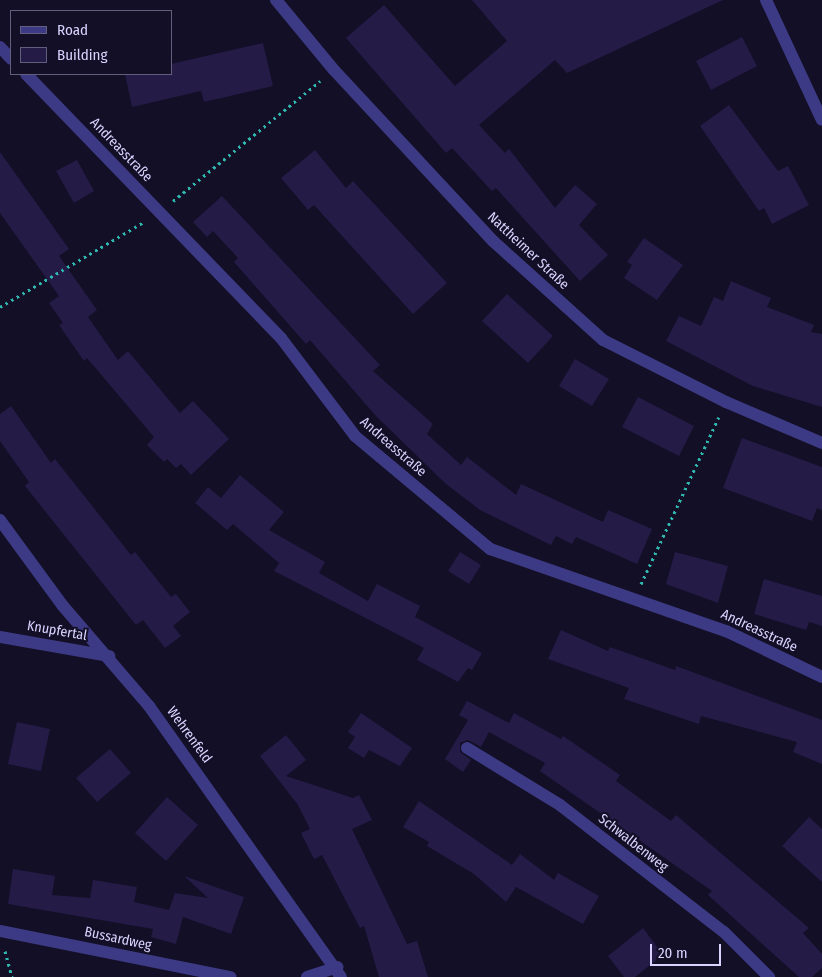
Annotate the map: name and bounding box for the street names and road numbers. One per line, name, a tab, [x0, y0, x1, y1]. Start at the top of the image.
street label: Andreasstraße	[86, 115, 156, 185]
street label: Nattheimer Straße	[484, 209, 572, 293]
street label: Andreasstraße	[356, 414, 430, 480]
street label: Andreasstraße	[718, 606, 800, 656]
street label: Knupfertal	[26, 617, 88, 645]
street label: Wehrenfeld	[163, 704, 215, 766]
street label: Schwalbenweg	[595, 810, 671, 876]
street label: Bussardweg	[83, 924, 153, 954]

